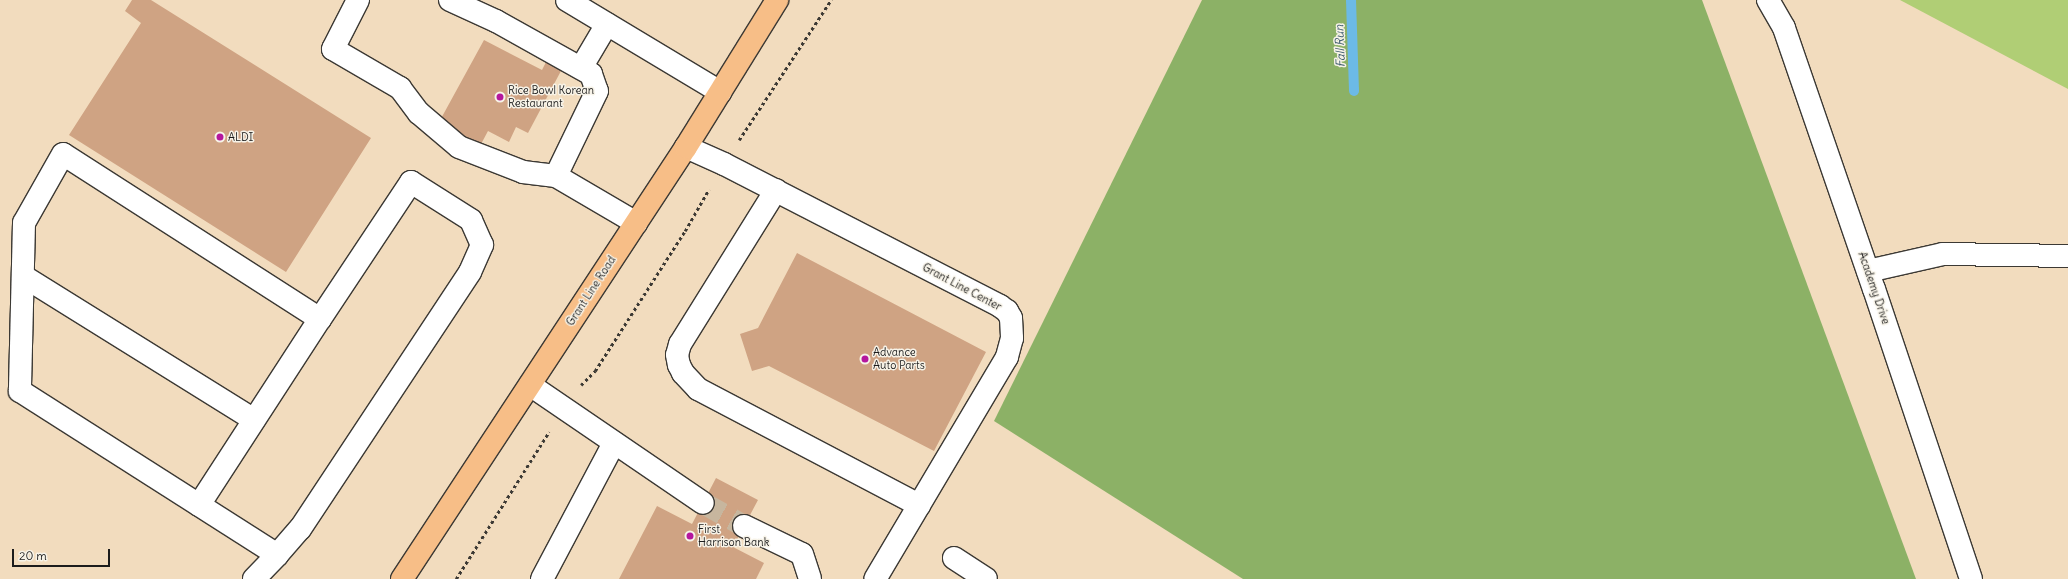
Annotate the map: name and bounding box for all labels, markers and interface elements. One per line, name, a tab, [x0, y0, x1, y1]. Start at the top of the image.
water label: Fall Run	[1332, 24, 1348, 68]
place label: Rice Bowl Korean Restaurant	[508, 84, 594, 110]
marker: Rice Bowl Korean Restaurant	[495, 92, 505, 102]
place label: ALDI	[228, 130, 253, 144]
marker: ALDI	[215, 132, 225, 142]
street label: Academy Drive	[1855, 250, 1893, 326]
street label: Grant Line Road	[564, 254, 618, 328]
street label: Grant Line Center	[920, 261, 1004, 313]
place label: Advance Auto Parts	[873, 346, 925, 372]
marker: Advance Auto Parts	[860, 354, 870, 364]
place label: First Harrison Bank	[698, 523, 769, 549]
marker: First Harrison Bank	[685, 531, 695, 541]
scale bar	[14, 541, 112, 567]
text: 20 m	[19, 548, 47, 563]

